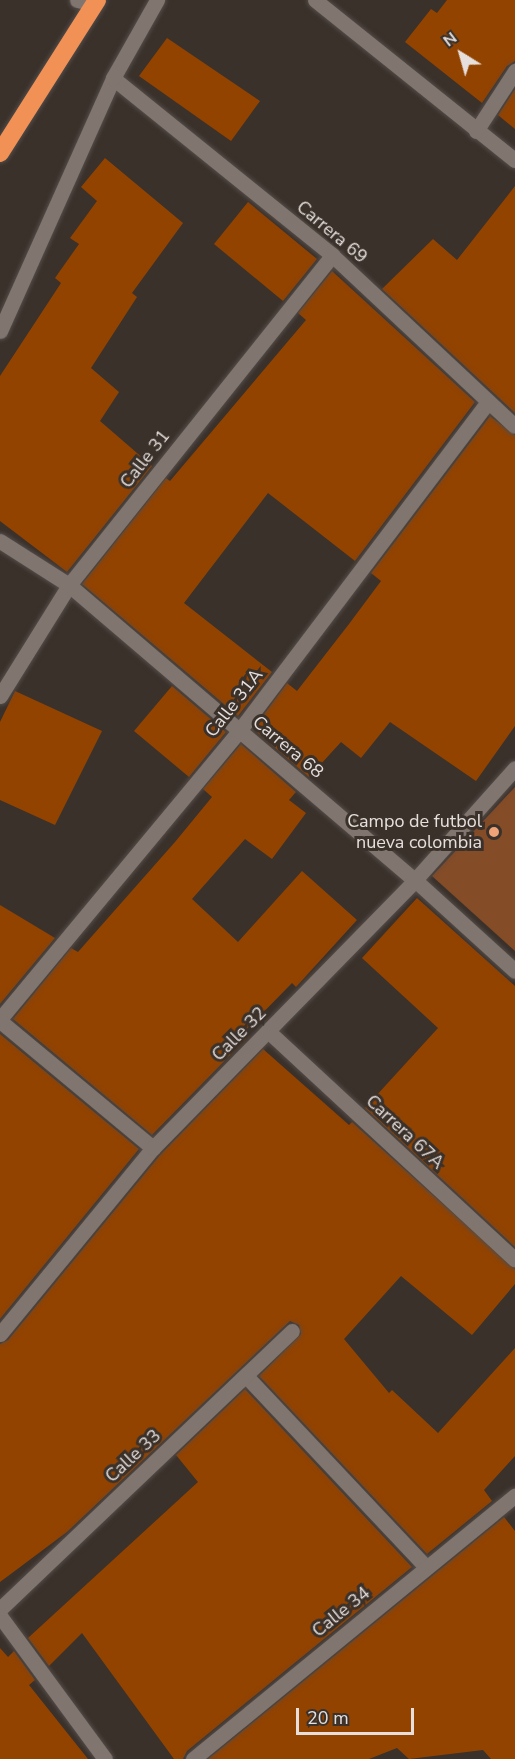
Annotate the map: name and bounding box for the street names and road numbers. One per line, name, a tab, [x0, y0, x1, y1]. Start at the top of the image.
street label: Carrera 69	[292, 196, 372, 268]
street label: Calle 31	[116, 426, 174, 492]
street label: Calle 31A	[201, 664, 267, 742]
street label: Carrera 68	[248, 711, 328, 783]
street label: Calle 32	[207, 1002, 271, 1066]
street label: Carrera 67A	[361, 1090, 449, 1174]
street label: Calle 33	[101, 1425, 165, 1487]
street label: Calle 34	[308, 1582, 374, 1642]

